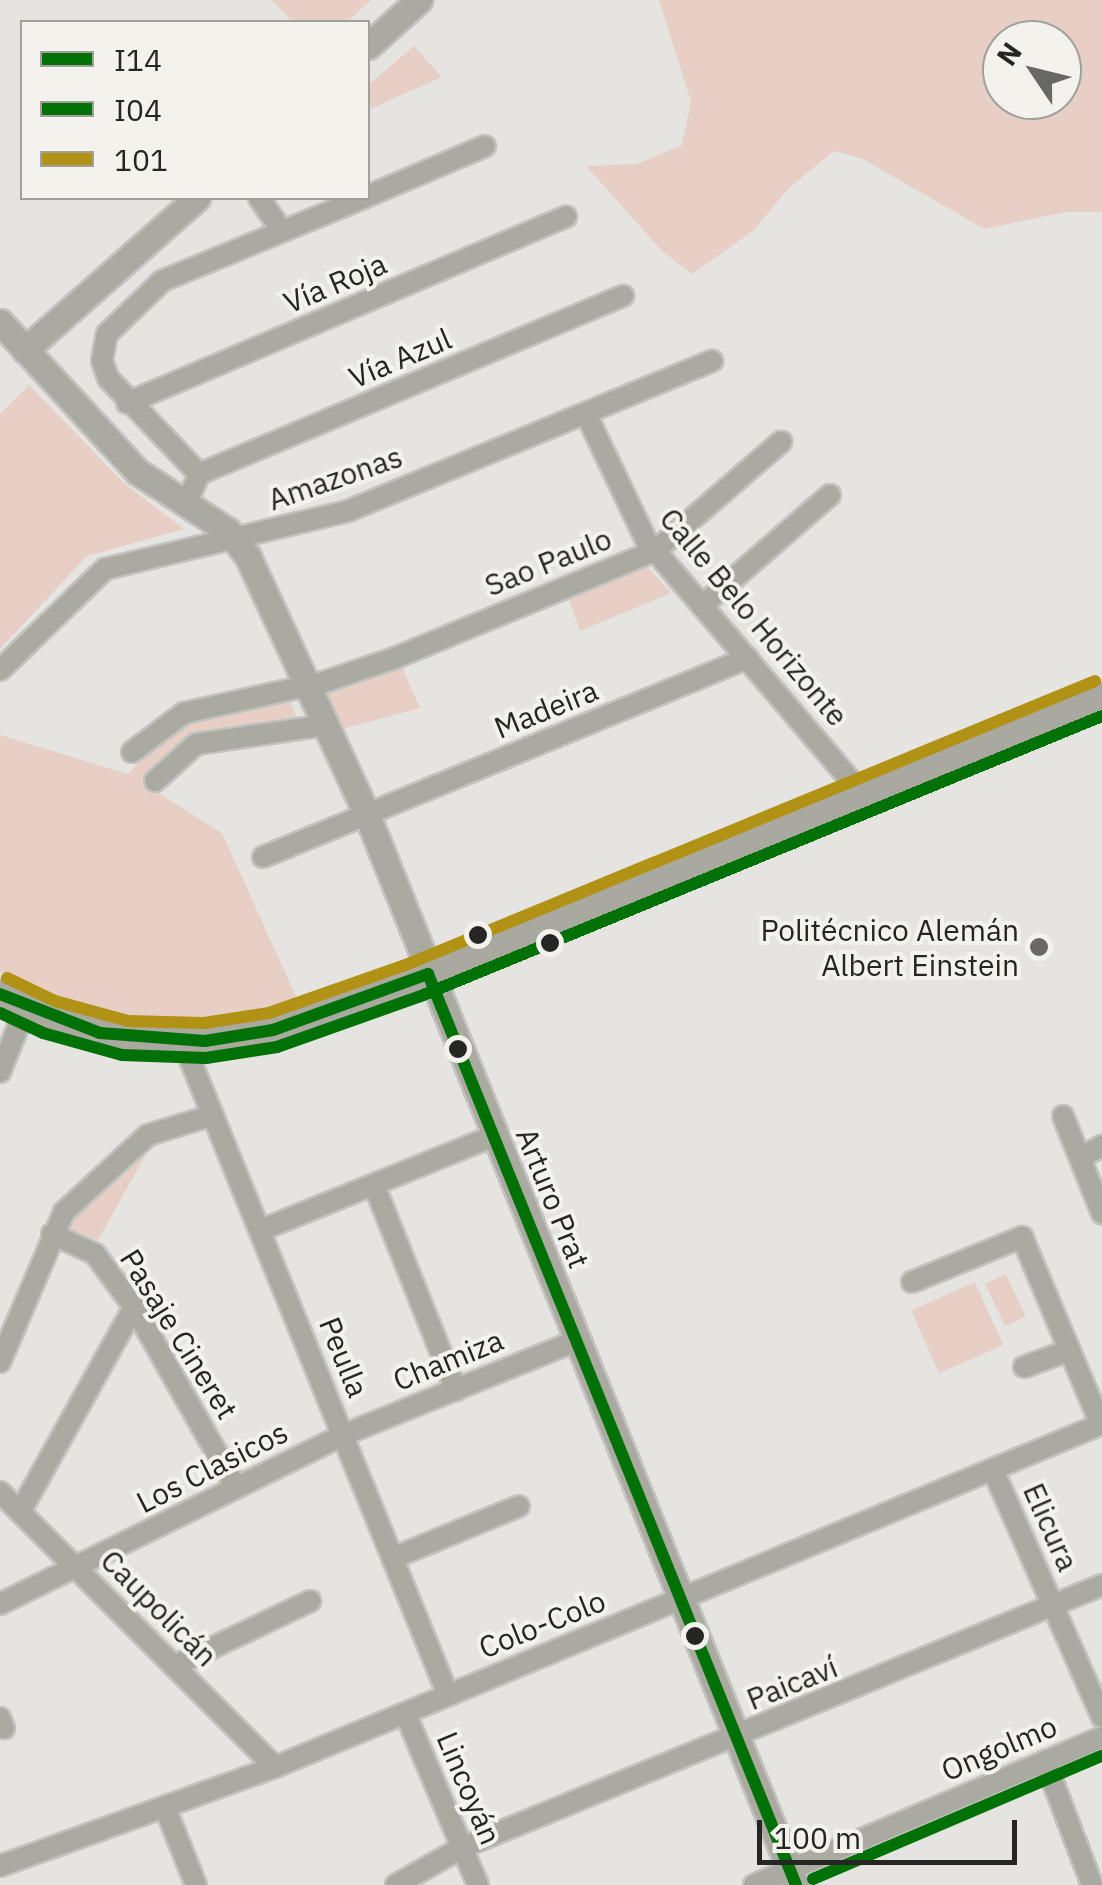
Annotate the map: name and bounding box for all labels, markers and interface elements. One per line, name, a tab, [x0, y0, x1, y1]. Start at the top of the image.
legend	[20, 20, 370, 200]
north arrow	[982, 20, 1082, 120]
text: N	[988, 35, 1030, 73]
text: I14	[114, 40, 162, 79]
text: I04	[114, 90, 162, 129]
text: 101	[114, 140, 168, 179]
street label: Vía Roja	[278, 245, 392, 321]
street label: Vía Azul	[343, 320, 457, 396]
street label: Amazonas	[263, 438, 407, 518]
street label: Calle Belo Horizonte	[652, 501, 856, 733]
street label: Sao Paulo	[479, 520, 617, 604]
street label: Madeira	[489, 672, 603, 746]
place label: Politécnico Alemán Albert Einstein	[761, 912, 1019, 982]
unlabelled marker	[468, 925, 488, 945]
unlabelled marker	[540, 933, 560, 953]
marker: Politécnico Alemán Albert Einstein	[1028, 936, 1050, 958]
unlabelled marker	[448, 1039, 468, 1059]
street label: Arturo Prat	[509, 1123, 597, 1273]
street label: Pasaje Cineret	[113, 1243, 245, 1425]
street label: Peulla	[312, 1312, 376, 1402]
street label: Chamiza	[388, 1322, 508, 1398]
street label: Los Clasicos	[131, 1414, 293, 1520]
street label: Elicura	[1016, 1478, 1086, 1576]
street label: Caupolicán	[93, 1542, 225, 1674]
street label: Colo-Colo	[473, 1582, 611, 1666]
unlabelled marker	[685, 1626, 705, 1646]
street label: Paicaví	[741, 1649, 843, 1717]
street label: Ongolmo	[936, 1708, 1062, 1788]
street label: Lincoyán	[429, 1726, 509, 1850]
scale bar	[762, 1800, 1022, 1862]
text: 100 m	[774, 1818, 861, 1857]

